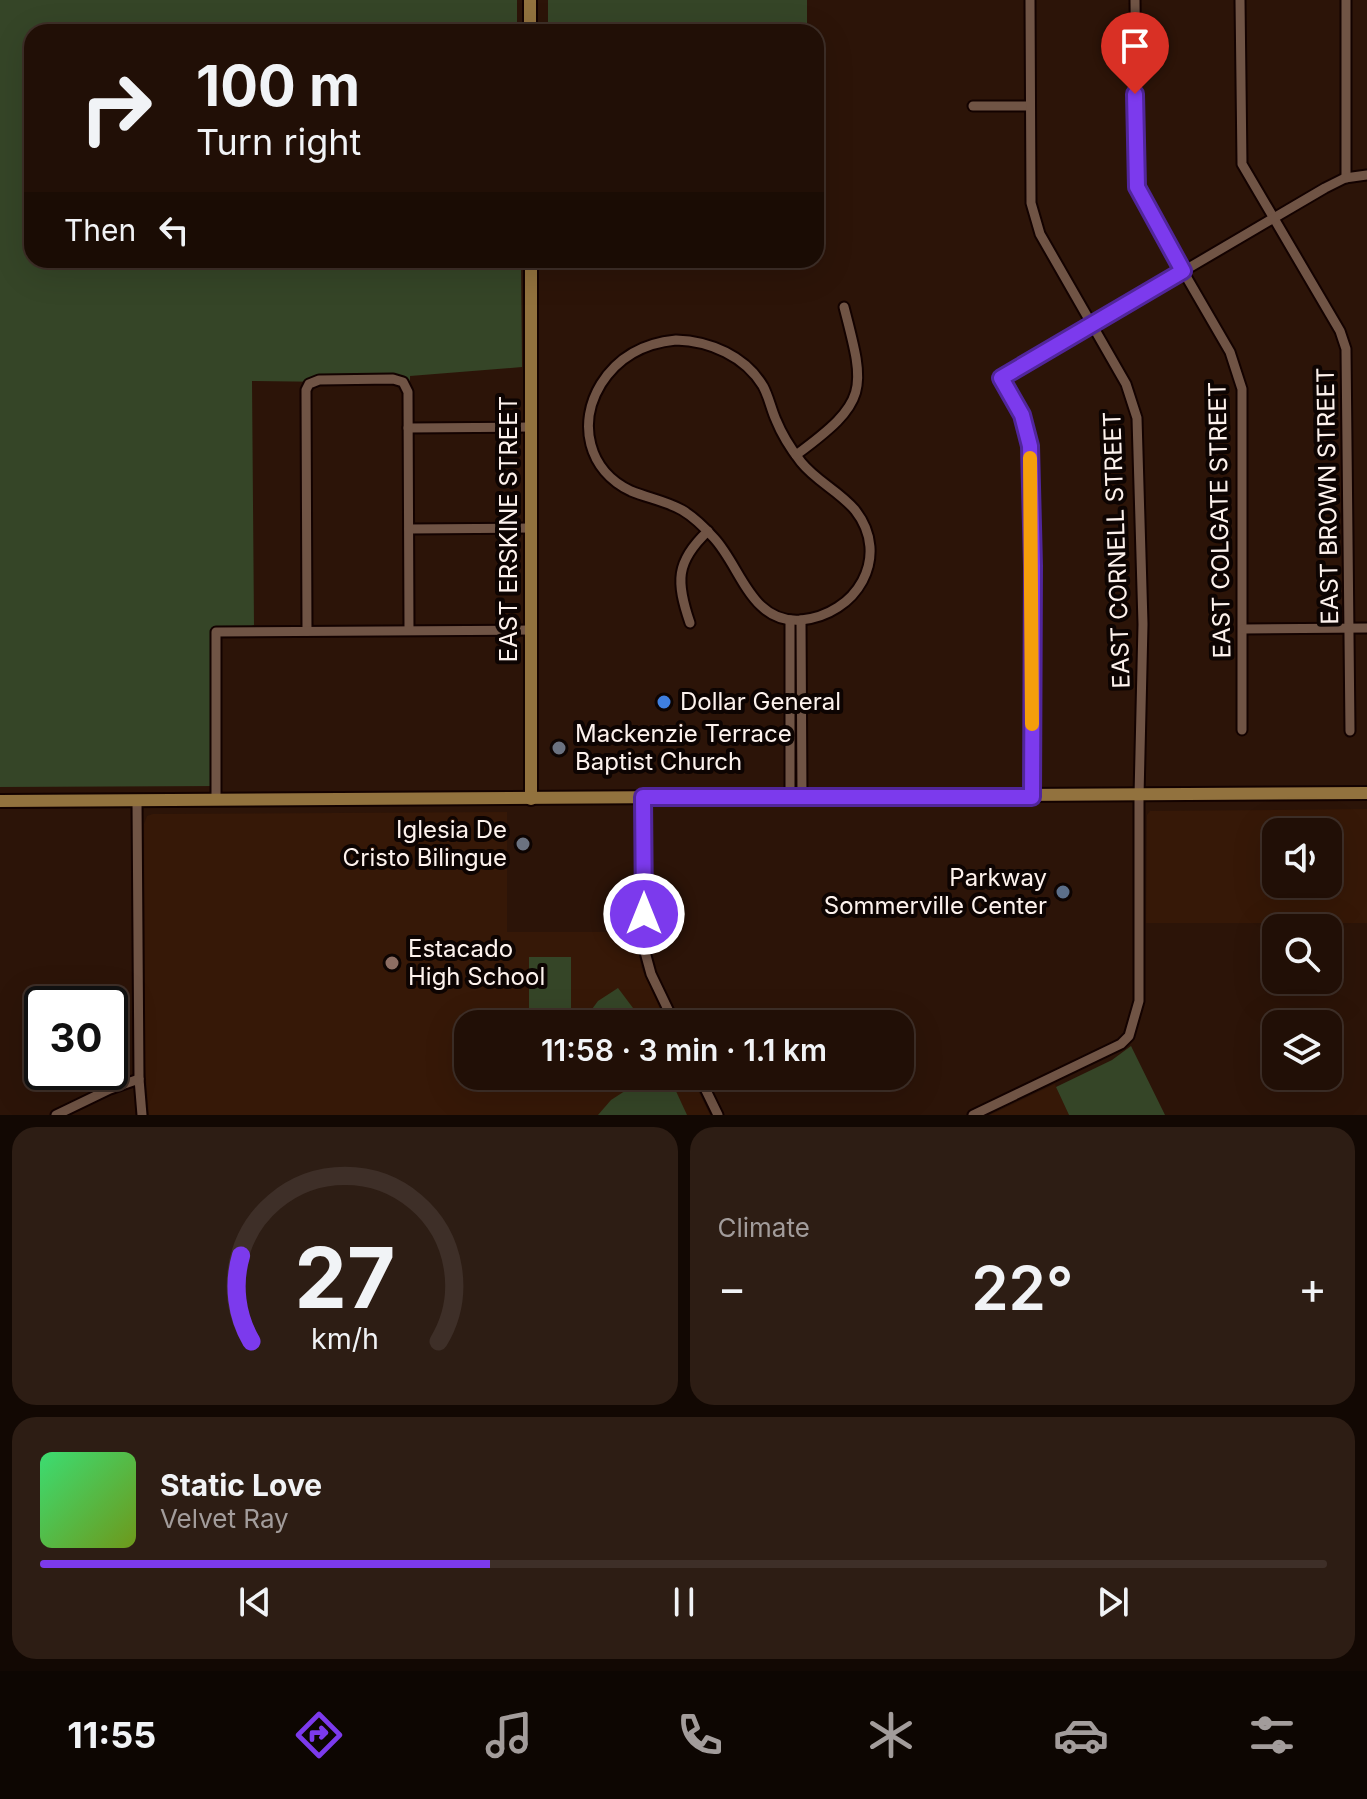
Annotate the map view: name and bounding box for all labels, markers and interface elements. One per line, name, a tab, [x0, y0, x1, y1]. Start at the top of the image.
pin	[1101, 12, 1169, 94]
icon: arrive	[1113, 24, 1157, 68]
text: 100 m	[196, 52, 360, 120]
icon: right	[64, 56, 168, 160]
text: Turn right	[196, 120, 361, 164]
icon: left	[152, 208, 196, 252]
text: Then	[64, 212, 136, 248]
street label: EAST BROWN STREET	[1311, 367, 1344, 625]
street label: EAST COLGATE STREET	[1203, 381, 1236, 659]
street label: EAST ERSKINE STREET	[494, 396, 523, 662]
street label: EAST CORNELL STREET	[1097, 411, 1136, 689]
place label: Dollar General	[680, 687, 841, 716]
marker: Dollar General	[655, 693, 673, 711]
place label: Mackenzie Terrace Baptist Church	[575, 719, 792, 776]
marker: Mackenzie Terrace Baptist Church	[550, 739, 568, 757]
place label: Iglesia De Cristo Bilingue	[343, 815, 507, 872]
map controls	[1262, 818, 1342, 1090]
button: sound	[1262, 818, 1342, 898]
marker: Iglesia De Cristo Bilingue	[514, 835, 532, 853]
place label: Parkway Sommerville Center	[824, 863, 1047, 920]
position arrow	[602, 872, 686, 956]
marker: Parkway Sommerville Center	[1054, 883, 1072, 901]
button: search	[1262, 914, 1342, 994]
place label: Estacado High School	[408, 934, 545, 991]
marker: Estacado High School	[383, 954, 401, 972]
speed limit sign: 30	[24, 986, 128, 1090]
button: layers	[1262, 1010, 1342, 1090]
text: 11:58 · 3 min · 1.1 km	[541, 1032, 827, 1068]
text: Climate	[718, 1212, 810, 1243]
text: 27	[294, 1227, 395, 1328]
text: 22°	[971, 1252, 1073, 1324]
text: −	[718, 1261, 747, 1315]
text: +	[1298, 1261, 1327, 1315]
text: km/h	[311, 1321, 379, 1356]
text: Static Love	[160, 1467, 322, 1503]
text: Velvet Ray	[160, 1503, 289, 1534]
icon: previous	[233, 1580, 277, 1624]
icon: pause	[662, 1580, 706, 1624]
icon: next	[1091, 1580, 1135, 1624]
icon: directions	[291, 1707, 347, 1763]
icon: music	[481, 1707, 537, 1763]
icon: phone	[672, 1707, 728, 1763]
icon: climate	[863, 1707, 919, 1763]
icon: car	[1053, 1707, 1109, 1763]
icon: filters	[1244, 1707, 1300, 1763]
text: 11:55	[67, 1713, 156, 1757]

